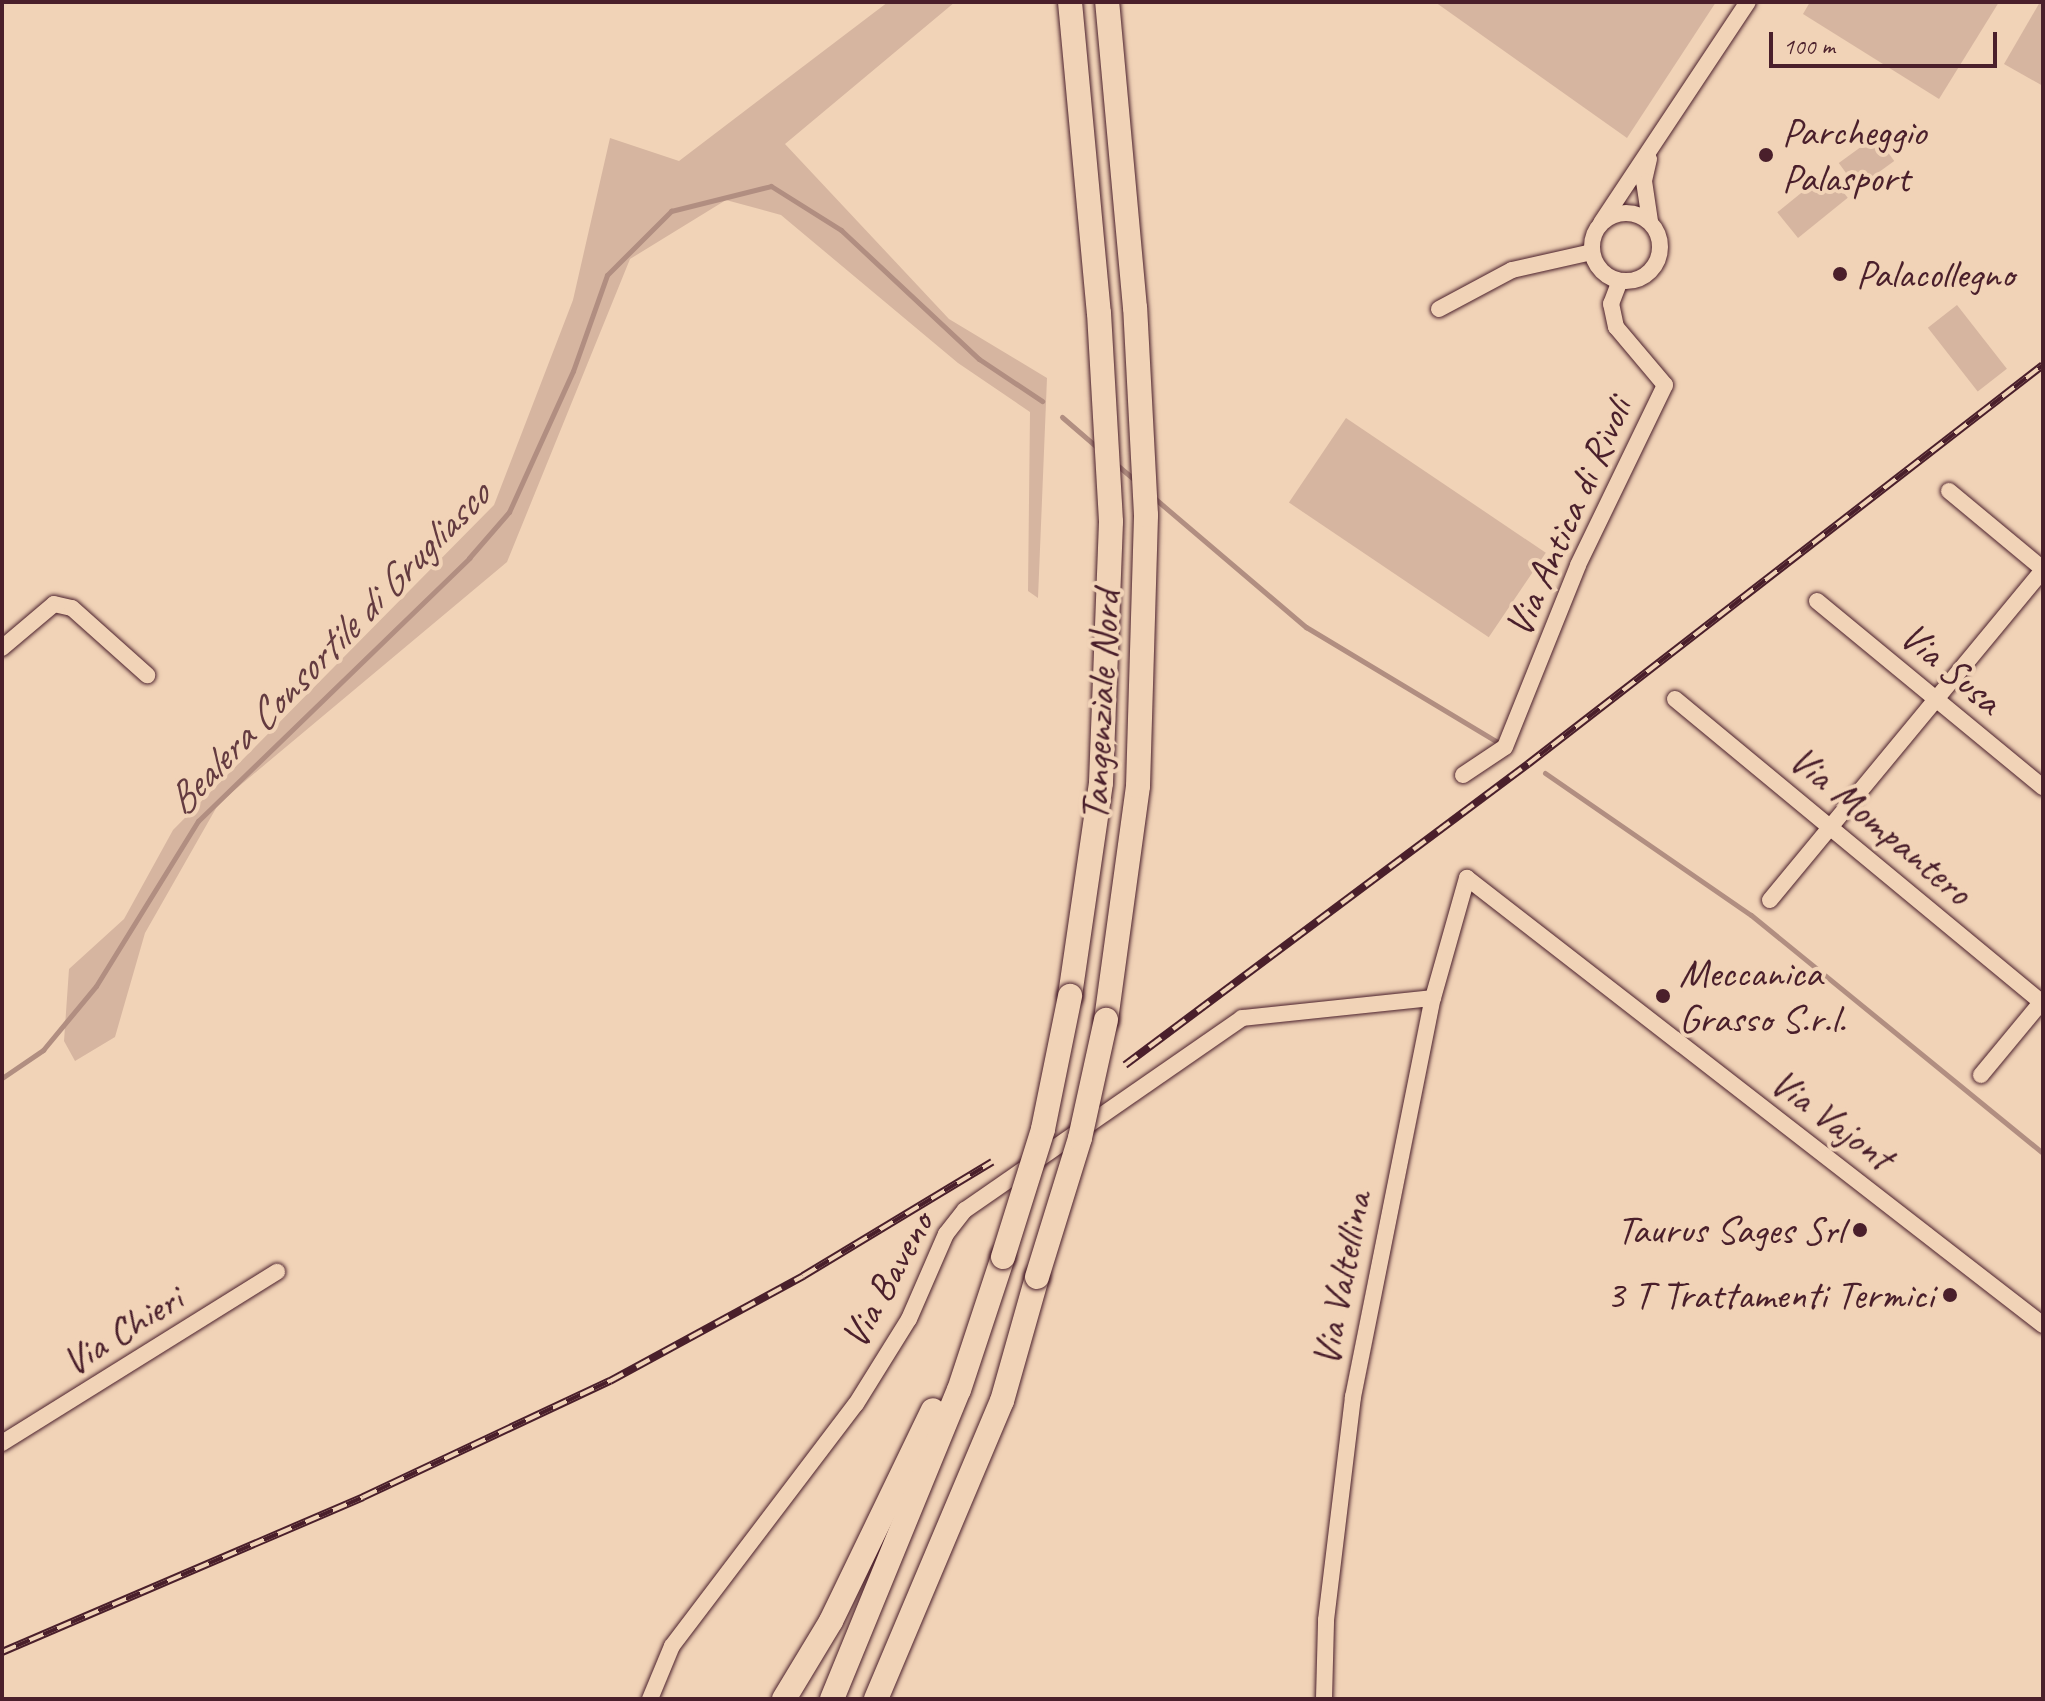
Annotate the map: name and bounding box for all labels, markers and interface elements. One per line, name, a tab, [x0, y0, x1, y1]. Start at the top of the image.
scale bar	[1773, 16, 2001, 66]
text: 100 m	[1783, 31, 1835, 61]
place label: Parcheggio Palasport	[1782, 108, 1926, 202]
marker: Parcheggio Palasport	[1757, 146, 1775, 164]
place label: Palacollegno	[1856, 250, 2014, 298]
marker: Palacollegno	[1831, 265, 1849, 283]
street label: Via Antica di Rivoli	[1494, 390, 1642, 644]
water label: Bealera Consortile di Grugliasco	[156, 472, 500, 826]
street label: Tangenziale Nord	[1070, 590, 1130, 822]
street label: Via Susa	[1891, 612, 2011, 724]
street label: Via Mompantero	[1781, 735, 1981, 915]
place label: Meccanica Grasso S.r.l.	[1679, 949, 1846, 1043]
marker: Meccanica Grasso S.r.l.	[1654, 987, 1672, 1005]
street label: Via Vajont	[1761, 1057, 1903, 1181]
street label: Via Valtellina	[1301, 1187, 1381, 1371]
street label: Via Baveno	[830, 1203, 944, 1357]
place label: Taurus Sages Srl	[1617, 1206, 1844, 1254]
marker: Taurus Sages Srl	[1851, 1221, 1869, 1239]
place label: 3 T Trattamenti Termici	[1609, 1271, 1934, 1319]
street label: Via Chieri	[53, 1275, 191, 1385]
marker: 3 T Trattamenti Termici	[1941, 1286, 1959, 1304]

